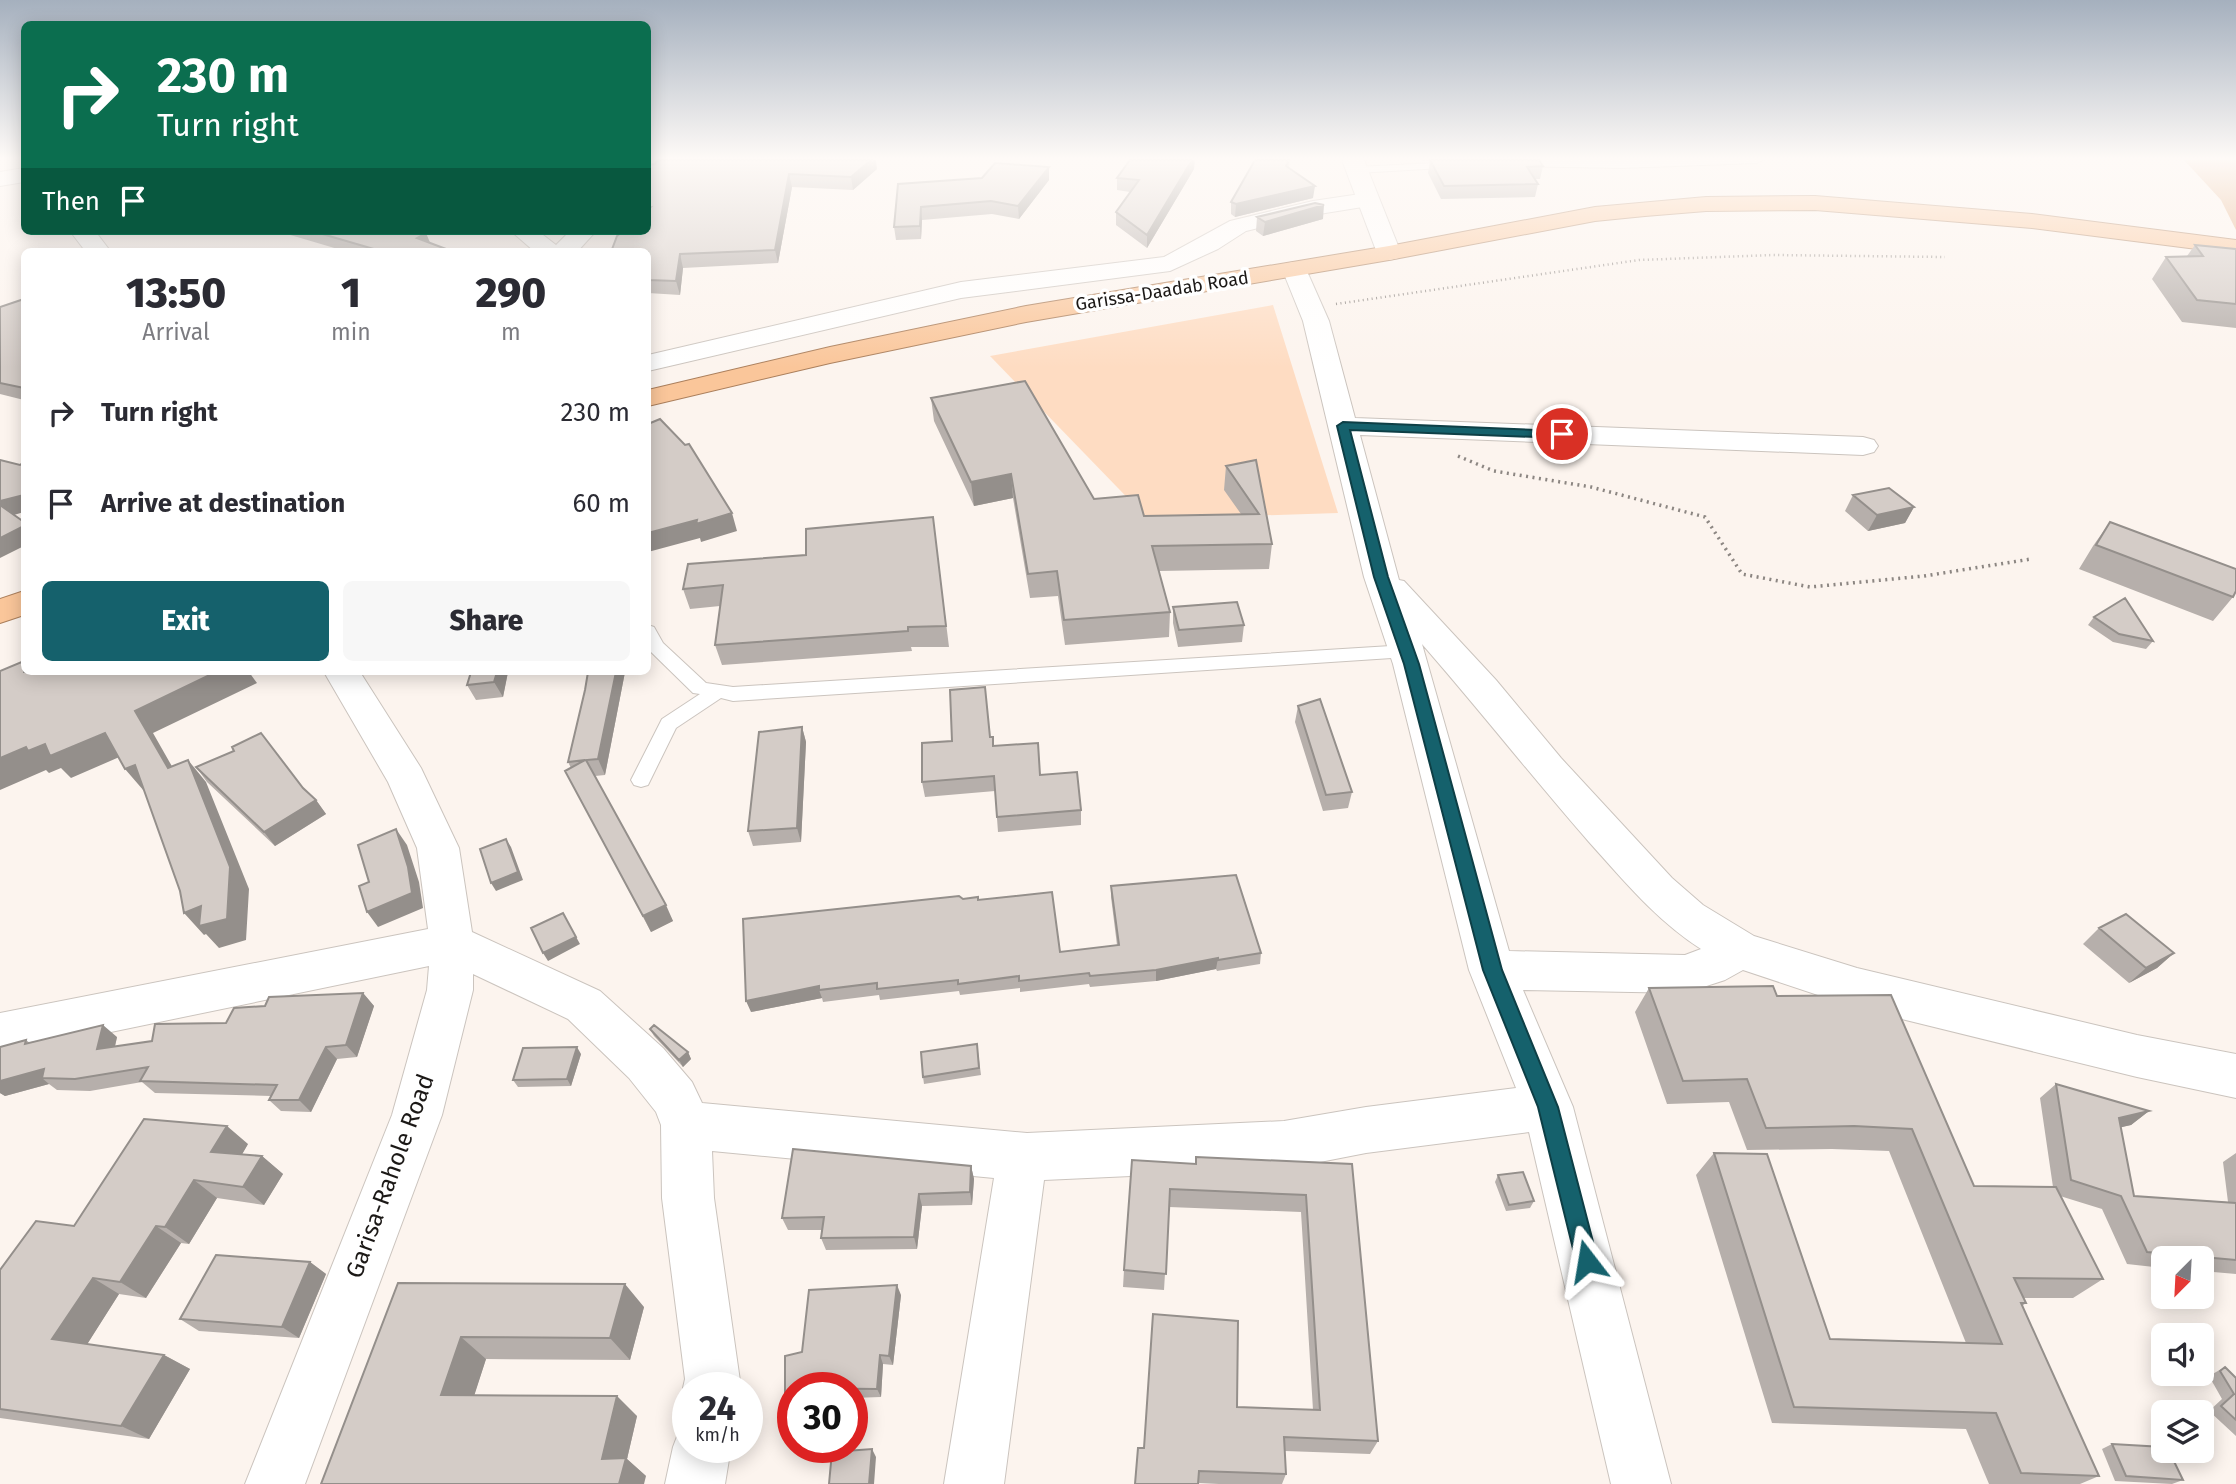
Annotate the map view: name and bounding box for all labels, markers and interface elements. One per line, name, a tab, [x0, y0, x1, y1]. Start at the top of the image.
text: 230 m	[157, 46, 289, 105]
icon: right	[42, 49, 133, 140]
text: Turn right	[157, 106, 299, 144]
icon: arrive	[114, 182, 152, 220]
text: Then	[42, 186, 100, 217]
street label: Garissa-Daadab Road	[1074, 266, 1250, 316]
text: 13:50	[126, 268, 226, 318]
text: 1	[341, 268, 361, 318]
text: 290	[476, 268, 546, 318]
text: Arrival	[142, 318, 210, 346]
text: min	[331, 318, 371, 346]
text: m	[501, 318, 521, 346]
icon: right	[42, 394, 80, 432]
text: Turn right	[101, 397, 218, 428]
text: 230 m	[561, 397, 630, 428]
pin	[1532, 404, 1592, 464]
icon: arrive	[1543, 415, 1581, 453]
icon: arrive	[42, 485, 80, 523]
text: Arrive at destination	[101, 488, 345, 519]
text: 60 m	[572, 488, 630, 519]
button: Exit	[42, 581, 329, 661]
button: Share	[343, 581, 630, 661]
street label: Garisa-Rahole Road	[340, 1070, 440, 1282]
position arrow	[1550, 1224, 1624, 1298]
north arrow	[2151, 1246, 2214, 1309]
map controls	[2151, 1246, 2214, 1463]
button: sound	[2151, 1323, 2214, 1386]
speed limit sign: 30	[777, 1372, 868, 1463]
text: 24	[699, 1387, 736, 1429]
button: layers	[2151, 1400, 2214, 1463]
text: km/h	[695, 1424, 740, 1446]

